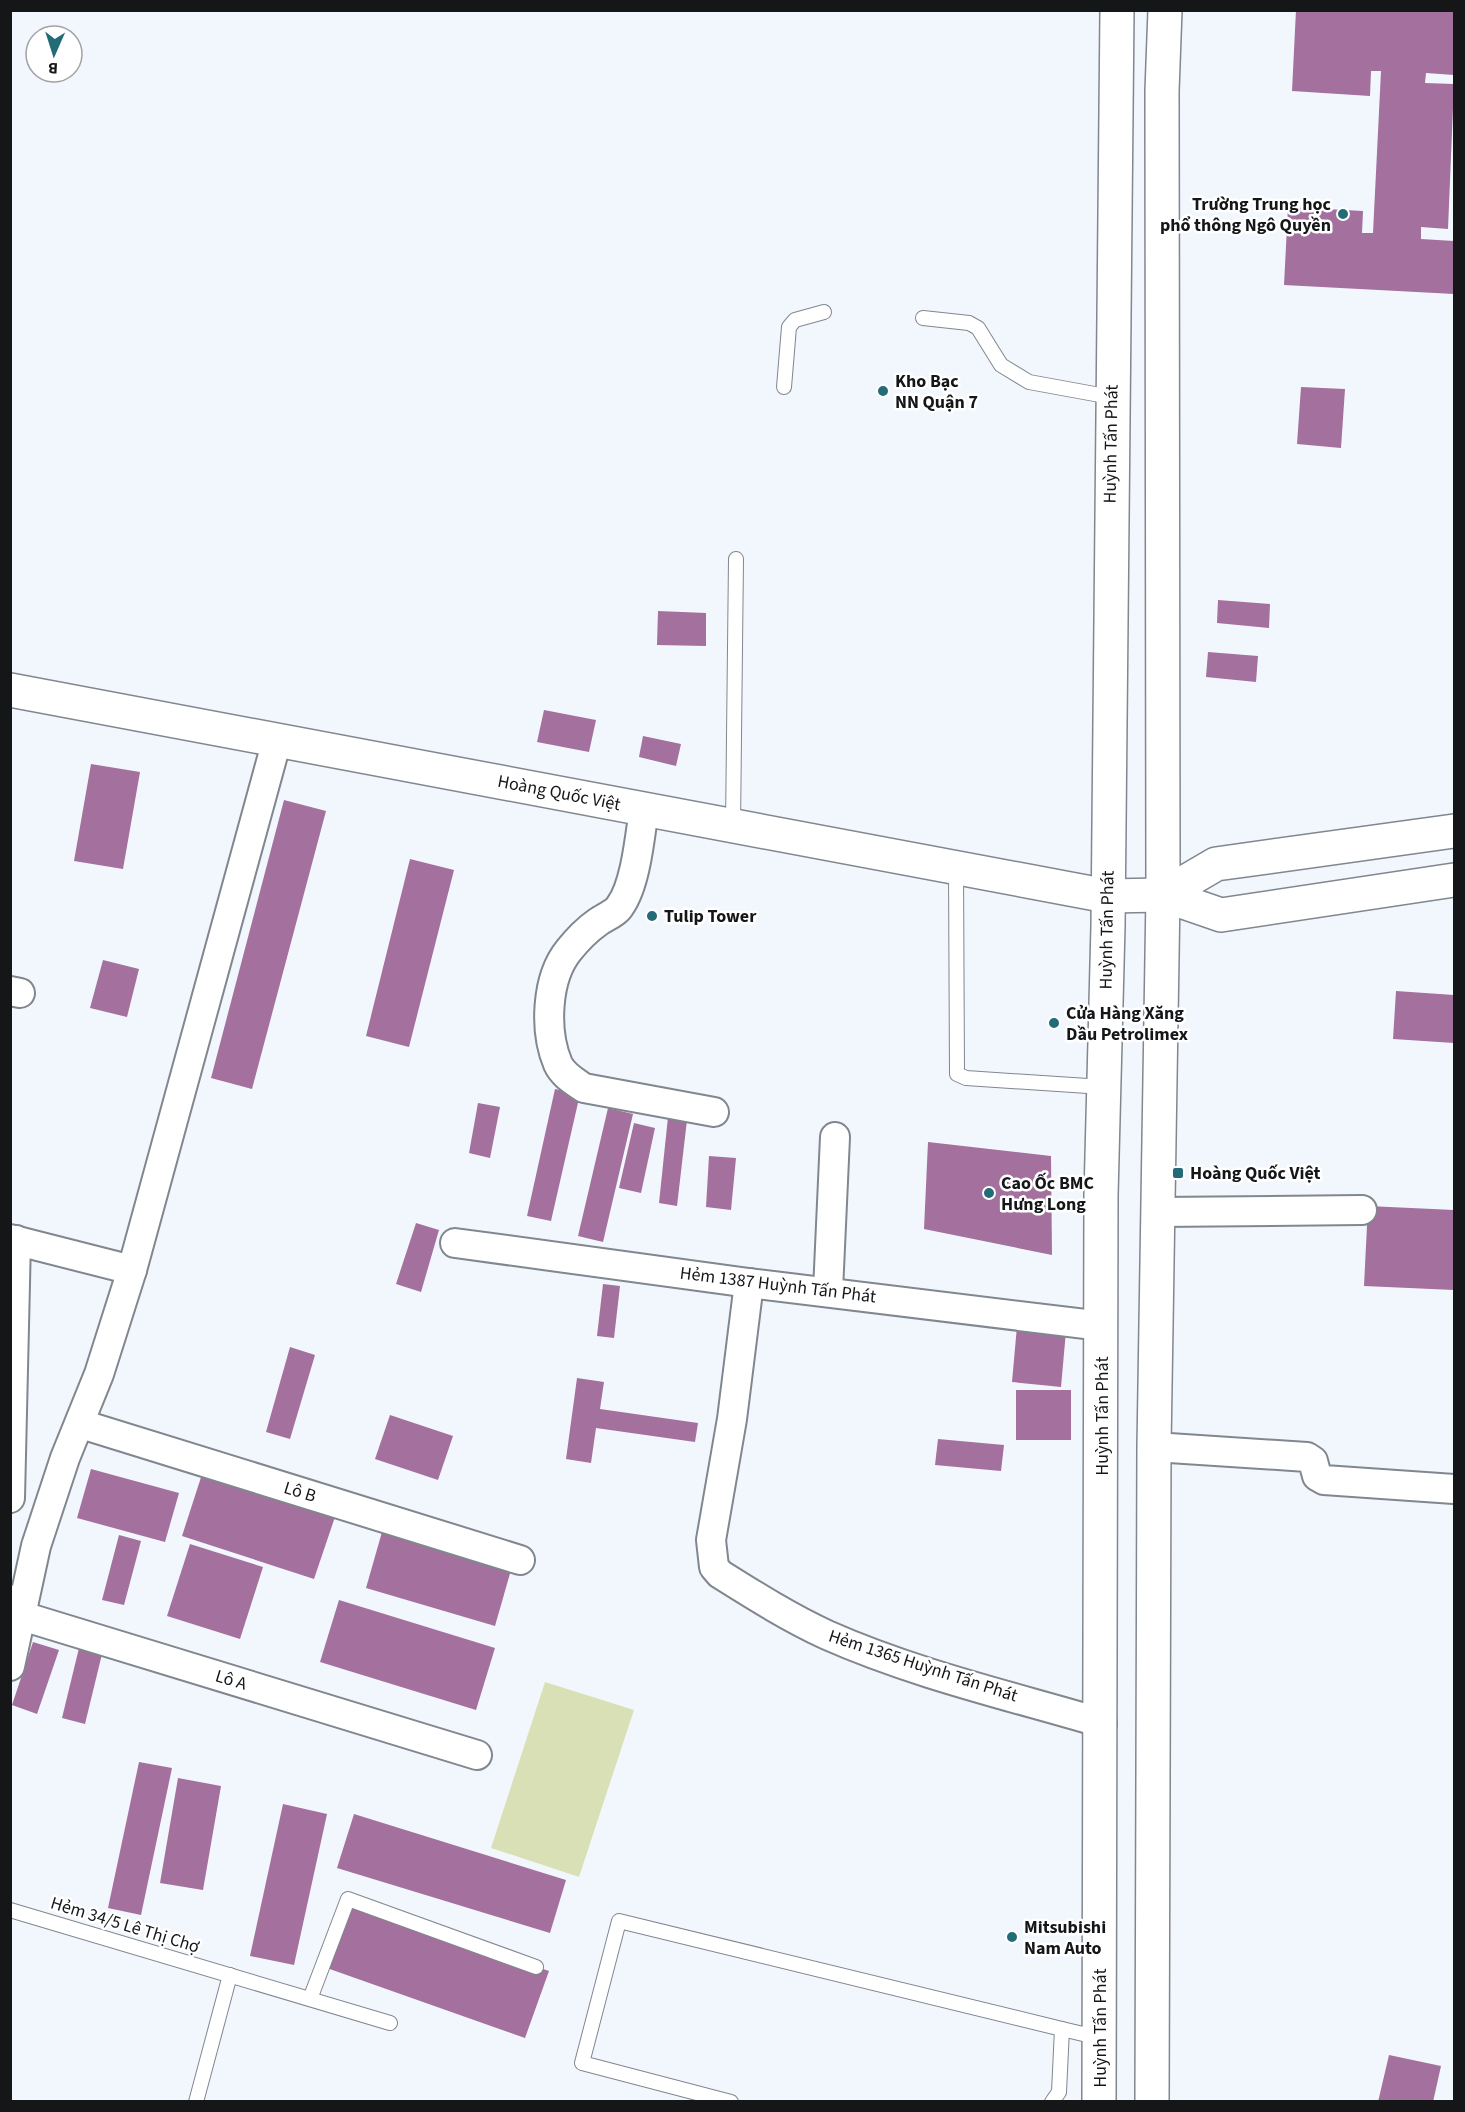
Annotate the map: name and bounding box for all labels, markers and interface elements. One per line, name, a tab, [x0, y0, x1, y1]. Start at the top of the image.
north arrow	[24, 24, 84, 84]
text: B	[48, 57, 59, 79]
place label: Trường Trung học phổ thông Ngô Quyền	[1160, 192, 1332, 238]
marker: Trường Trung học phổ thông Ngô Quyền	[1336, 207, 1350, 221]
place label: Kho Bạc NN Quận 7	[895, 369, 978, 415]
marker: Kho Bạc NN Quận 7	[876, 384, 890, 398]
street label: Huỳnh Tấn Phát	[1097, 384, 1125, 504]
street label: Hoàng Quốc Việt	[495, 769, 623, 817]
street label: Huỳnh Tấn Phát	[1093, 870, 1121, 990]
place label: Tulip Tower	[664, 904, 757, 929]
marker: Tulip Tower	[645, 909, 659, 923]
place label: Cửa Hàng Xăng Dầu Petrolimex	[1066, 1001, 1188, 1047]
marker: Cửa Hàng Xăng Dầu Petrolimex	[1047, 1016, 1061, 1030]
place label: Hoàng Quốc Việt	[1190, 1161, 1321, 1186]
marker: Hoàng Quốc Việt	[1171, 1166, 1185, 1180]
place label: Cao Ốc BMC Hưng Long	[1001, 1171, 1094, 1217]
marker: Cao Ốc BMC Hưng Long	[982, 1186, 996, 1200]
street label: Hẻm 1387 Huỳnh Tấn Phát	[678, 1261, 878, 1309]
street label: Huỳnh Tấn Phát	[1090, 1357, 1115, 1475]
street label: Lô B	[281, 1475, 319, 1509]
street label: Hẻm 1365 Huỳnh Tấn Phát	[825, 1624, 1021, 1708]
street label: Lô A	[212, 1663, 250, 1697]
street label: Hẻm 34/5 Lê Thị Chợ	[48, 1890, 203, 1960]
place label: Mitsubishi Nam Auto	[1024, 1915, 1106, 1961]
marker: Mitsubishi Nam Auto	[1005, 1930, 1019, 1944]
street label: Huỳnh Tấn Phát	[1088, 1969, 1113, 2087]

